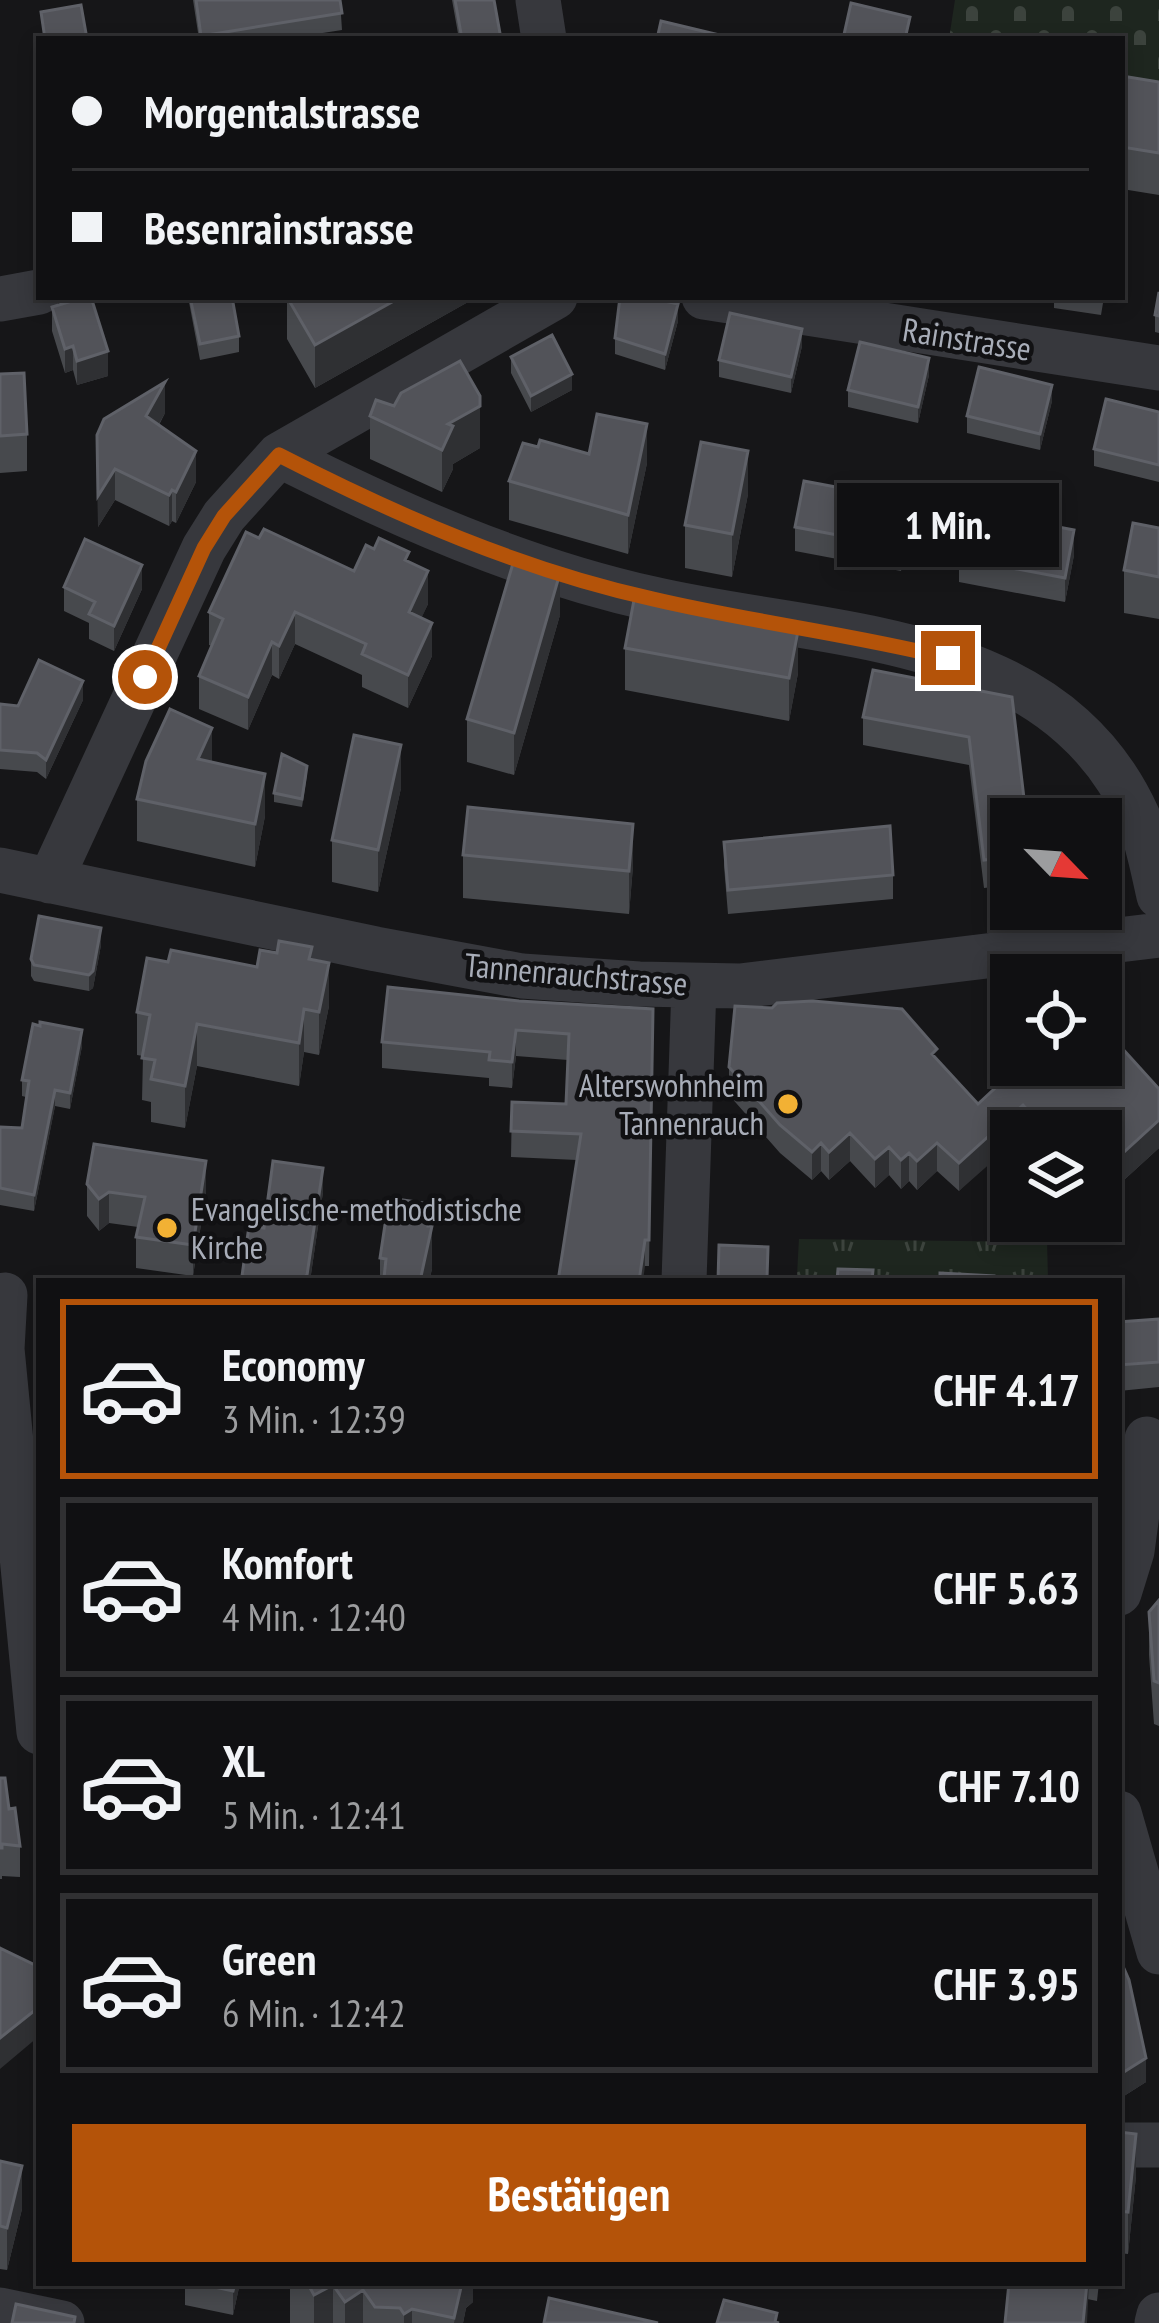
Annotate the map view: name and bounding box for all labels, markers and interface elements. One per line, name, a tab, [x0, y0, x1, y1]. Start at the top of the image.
text: Morgentalstrasse	[144, 82, 420, 140]
text: Besenrainstrasse	[144, 198, 414, 256]
street label: Rainstrasse	[900, 307, 1034, 370]
callout: 1 Min.	[837, 484, 1059, 568]
text: 1 Min.	[904, 499, 992, 550]
route end	[921, 631, 975, 685]
route start	[118, 650, 172, 704]
north arrow	[990, 798, 1122, 930]
map controls	[990, 798, 1122, 1242]
street label: Tannenrauchstrasse	[463, 942, 689, 1005]
button: locate	[990, 954, 1122, 1086]
place label: Alterswohnheim Tannenrauch	[579, 1063, 764, 1144]
marker: Alterswohnheim Tannenrauch	[775, 1091, 801, 1117]
button: layers	[990, 1110, 1122, 1242]
place label: Evangelische-methodistische Kirche	[191, 1187, 522, 1268]
marker: Evangelische-methodistische Kirche	[154, 1215, 180, 1241]
icon: car	[78, 1335, 186, 1443]
text: Economy	[222, 1335, 365, 1393]
text: CHF 4.17	[933, 1360, 1080, 1418]
text: 3 Min. · 12:39	[222, 1393, 406, 1444]
icon: car	[78, 1533, 186, 1641]
text: Komfort	[222, 1533, 353, 1591]
text: CHF 5.63	[933, 1558, 1080, 1616]
text: 4 Min. · 12:40	[222, 1591, 406, 1642]
icon: car	[78, 1731, 186, 1839]
text: XL	[222, 1731, 265, 1789]
text: CHF 7.10	[938, 1756, 1080, 1814]
text: 5 Min. · 12:41	[222, 1789, 406, 1840]
icon: car	[78, 1929, 186, 2037]
text: Green	[222, 1929, 317, 1987]
text: CHF 3.95	[933, 1954, 1080, 2012]
text: 6 Min. · 12:42	[222, 1987, 406, 2038]
button: Bestätigen	[72, 2124, 1086, 2262]

